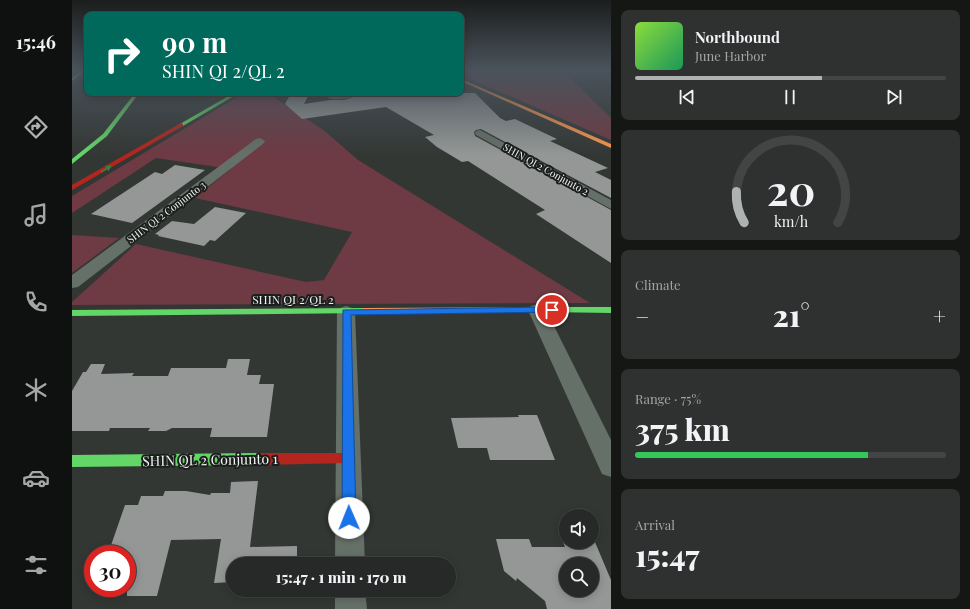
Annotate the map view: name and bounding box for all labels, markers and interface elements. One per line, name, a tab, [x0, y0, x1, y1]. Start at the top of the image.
text: 90 m	[162, 23, 227, 60]
text: Northbound	[695, 27, 780, 47]
icon: right	[96, 28, 148, 80]
text: 15:46	[16, 30, 56, 54]
text: June Harbor	[695, 47, 766, 64]
text: SHIN QI 2/QL 2	[162, 59, 285, 83]
icon: previous	[676, 86, 698, 108]
icon: pause	[779, 86, 801, 108]
icon: next	[883, 86, 905, 108]
icon: directions	[22, 113, 50, 141]
street label: SHIN QI 2 Conjunto 2	[501, 140, 591, 198]
text: 20	[766, 160, 815, 215]
one-way arrow	[100, 165, 112, 172]
street label: SHIN QI 2 Conjunto 3	[124, 177, 209, 246]
icon: music	[22, 201, 50, 229]
text: km/h	[773, 211, 808, 230]
text: Climate	[635, 276, 681, 293]
icon: phone	[22, 288, 50, 316]
street label: SHIN QI 2/QL 2	[252, 291, 334, 307]
pin	[535, 293, 569, 327]
text: 21°	[773, 295, 810, 335]
icon: arrive	[541, 299, 563, 321]
text: −	[635, 301, 649, 331]
text: +	[933, 301, 946, 331]
icon: climate	[22, 376, 50, 404]
text: Range · 75%	[635, 390, 701, 407]
text: 375 km	[635, 409, 730, 449]
street label: SHIN QL 2 Conjunto 1	[142, 449, 278, 470]
icon: car	[22, 464, 50, 492]
position arrow	[328, 497, 370, 539]
map controls	[559, 509, 599, 597]
button: sound	[559, 509, 599, 549]
text: Arrival	[635, 516, 675, 533]
text: 15:47	[635, 535, 699, 575]
speed limit sign: 30	[84, 545, 136, 597]
icon: filters	[22, 551, 50, 579]
button: search	[559, 557, 599, 597]
text: 15:47 · 1 min · 170 m	[276, 567, 406, 587]

